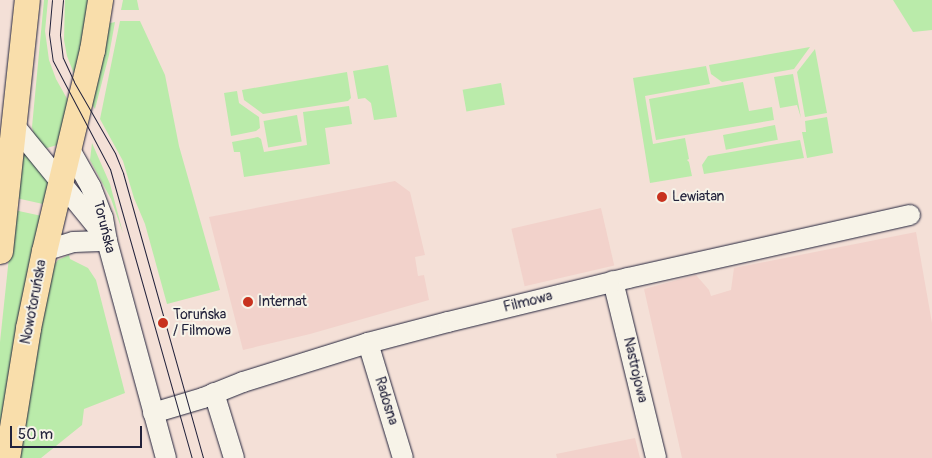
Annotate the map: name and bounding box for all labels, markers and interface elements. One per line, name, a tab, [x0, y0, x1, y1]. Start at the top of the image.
place label: Lewiatan	[672, 189, 724, 205]
marker: Lewiatan	[656, 191, 668, 203]
street label: Toruńska	[89, 199, 119, 255]
street label: Nowotoruńska	[18, 258, 50, 346]
street label: Filmowa	[502, 288, 554, 316]
place label: Internat	[258, 294, 307, 310]
marker: Internat	[242, 296, 254, 308]
place label: Toruńska / Filmowa	[173, 307, 231, 340]
marker: Toruńska / Filmowa	[157, 317, 169, 329]
street label: Nastrojowa	[619, 336, 651, 404]
street label: Radosna	[371, 375, 401, 427]
scale bar	[12, 416, 145, 448]
text: 50 m	[18, 425, 53, 444]

